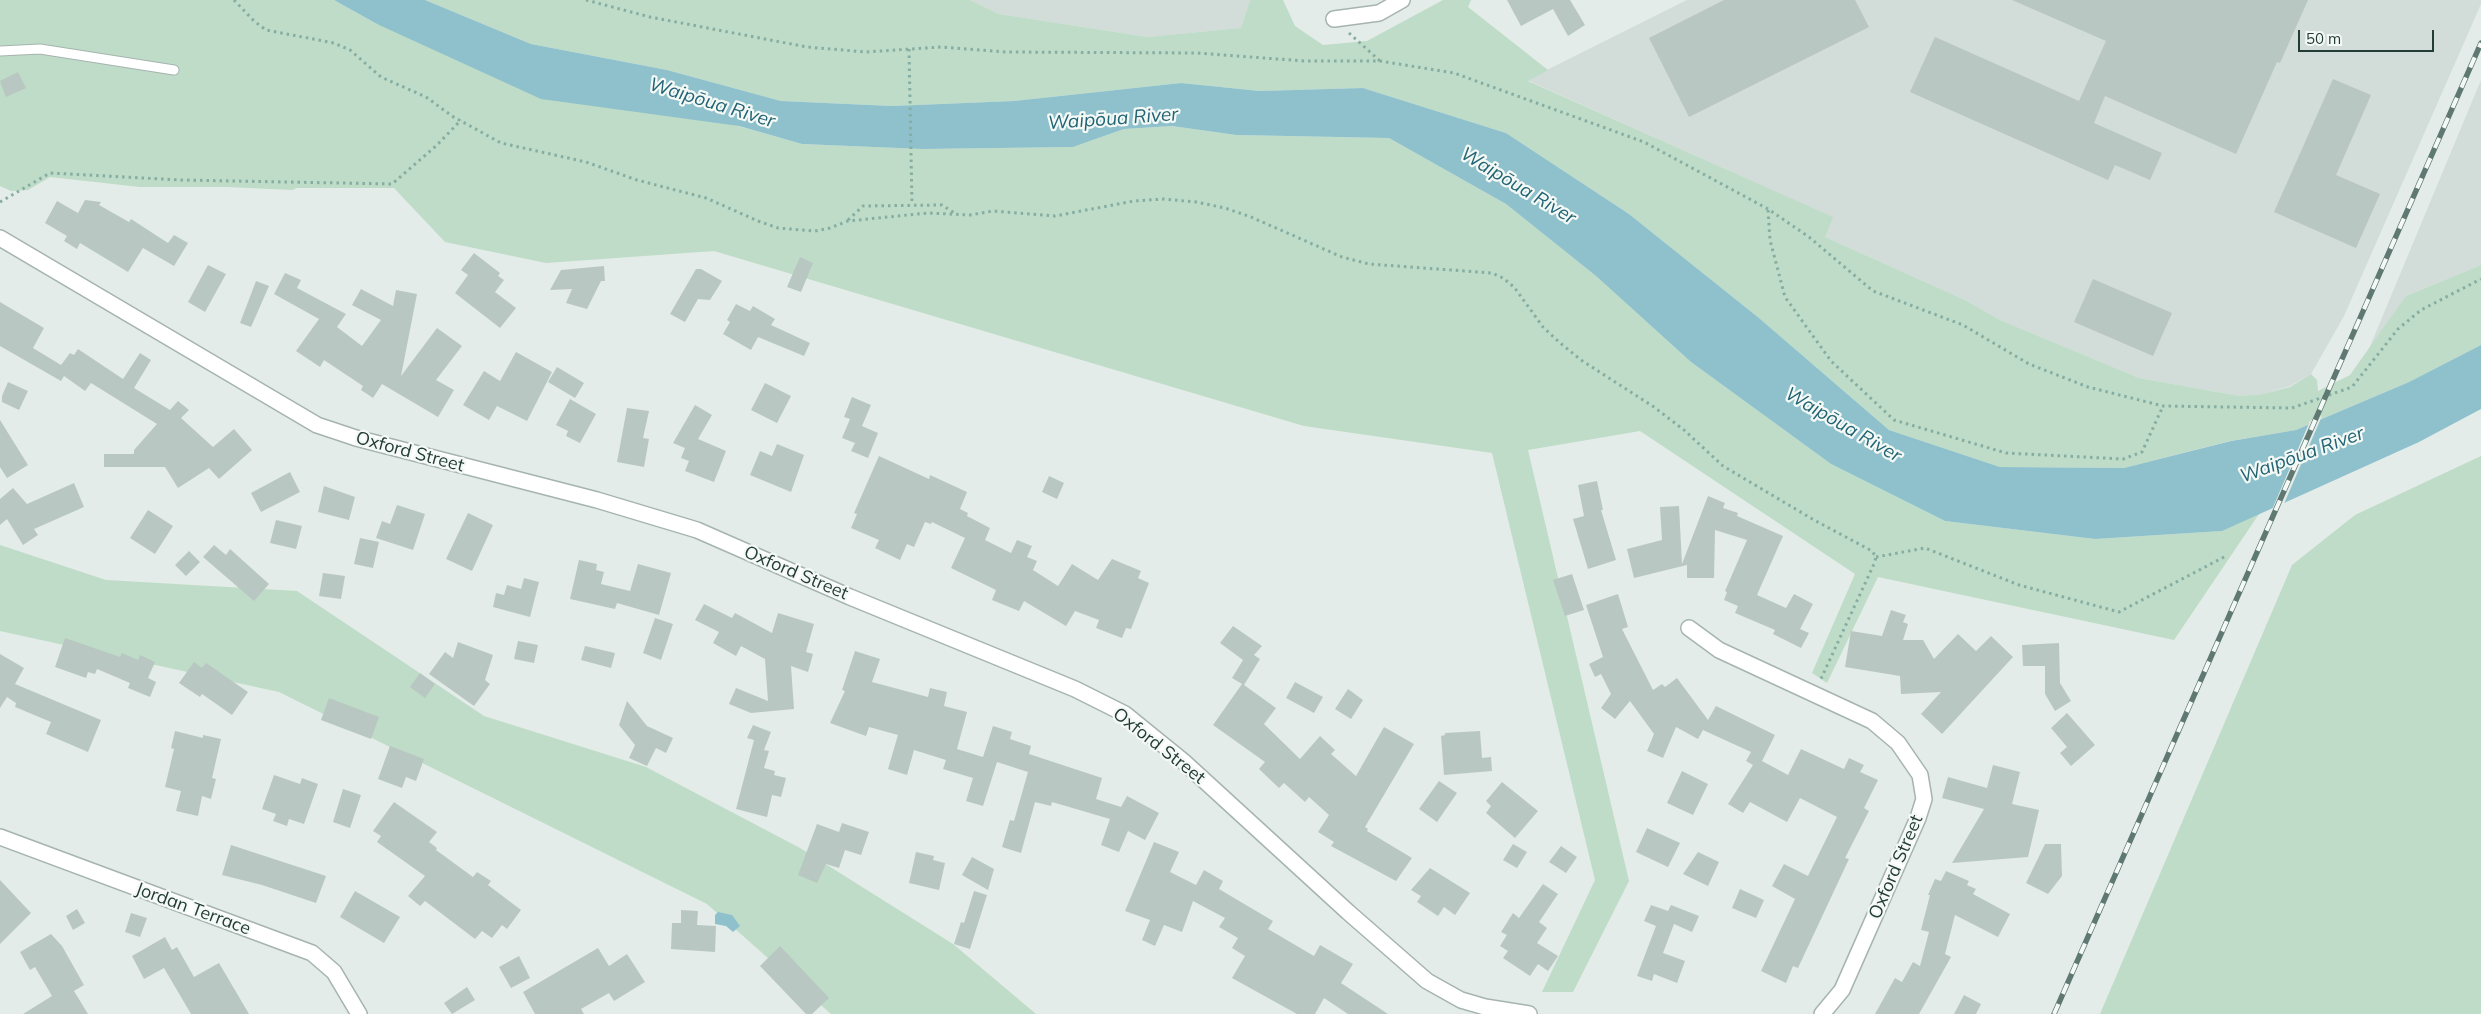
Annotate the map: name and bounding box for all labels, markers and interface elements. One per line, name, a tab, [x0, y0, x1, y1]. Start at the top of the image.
scale bar	[2301, 20, 2437, 52]
text: 50 m	[2306, 29, 2341, 48]
water label: Waipōua River	[646, 73, 778, 133]
water label: Waipōua River	[1047, 103, 1179, 135]
water label: Waipōua River	[1456, 143, 1580, 229]
water label: Waipōua River	[1781, 383, 1905, 467]
water label: Waipōua River	[2237, 422, 2367, 488]
street label: Oxford Street	[353, 427, 467, 477]
street label: Oxford Street	[741, 541, 851, 605]
street label: Oxford Street	[1108, 703, 1210, 789]
street label: Oxford Street	[1864, 812, 1928, 922]
street label: Jordan Terrace	[132, 878, 254, 940]

